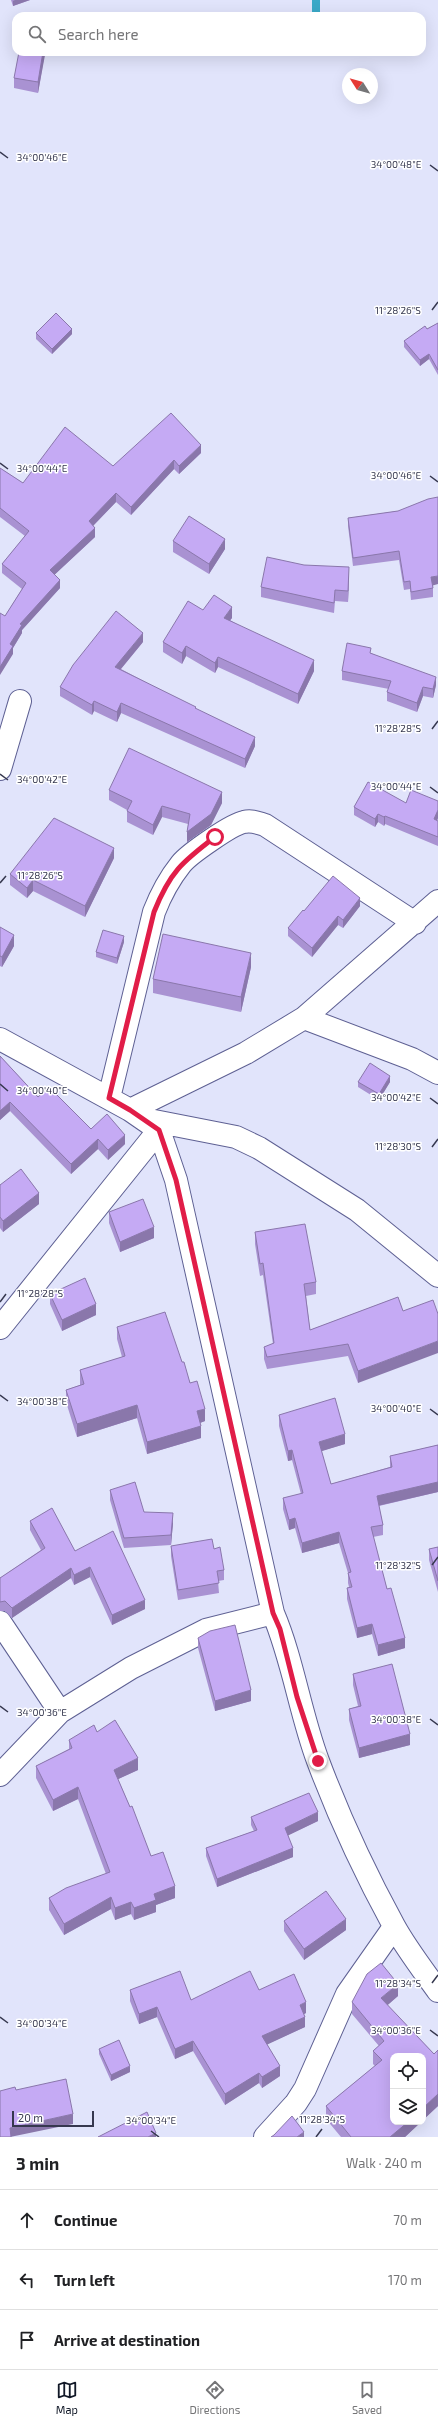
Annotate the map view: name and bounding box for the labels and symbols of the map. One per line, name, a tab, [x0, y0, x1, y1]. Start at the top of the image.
north arrow	[342, 68, 378, 104]
text: 34°00'46"E	[17, 151, 68, 163]
text: 34°00'48"E	[371, 158, 422, 170]
text: 11°28'26"S	[375, 304, 421, 316]
text: 34°00'44"E	[17, 462, 68, 474]
text: 34°00'46"E	[371, 469, 422, 481]
text: 11°28'28"S	[375, 722, 421, 734]
text: 34°00'42"E	[17, 773, 67, 785]
text: 34°00'44"E	[371, 780, 422, 792]
route start	[206, 828, 224, 846]
text: 11°28'26"S	[17, 869, 63, 881]
text: 34°00'40"E	[17, 1084, 68, 1096]
text: 34°00'42"E	[371, 1091, 421, 1103]
text: 11°28'30"S	[375, 1140, 421, 1152]
text: 11°28'28"S	[17, 1287, 63, 1299]
text: 34°00'38"E	[17, 1395, 68, 1407]
text: 34°00'40"E	[371, 1402, 422, 1414]
text: 11°28'32"S	[375, 1559, 421, 1571]
text: 34°00'36"E	[17, 1706, 67, 1718]
text: 34°00'38"E	[371, 1713, 422, 1725]
route end	[309, 1752, 327, 1770]
text: 11°28'34"S	[375, 1977, 421, 1989]
text: 34°00'34"E	[17, 2017, 68, 2029]
text: 34°00'36"E	[371, 2024, 421, 2036]
scale bar	[12, 2109, 94, 2128]
text: 11°28'34"S	[299, 2113, 345, 2125]
text: 34°00'34"E	[126, 2114, 177, 2126]

